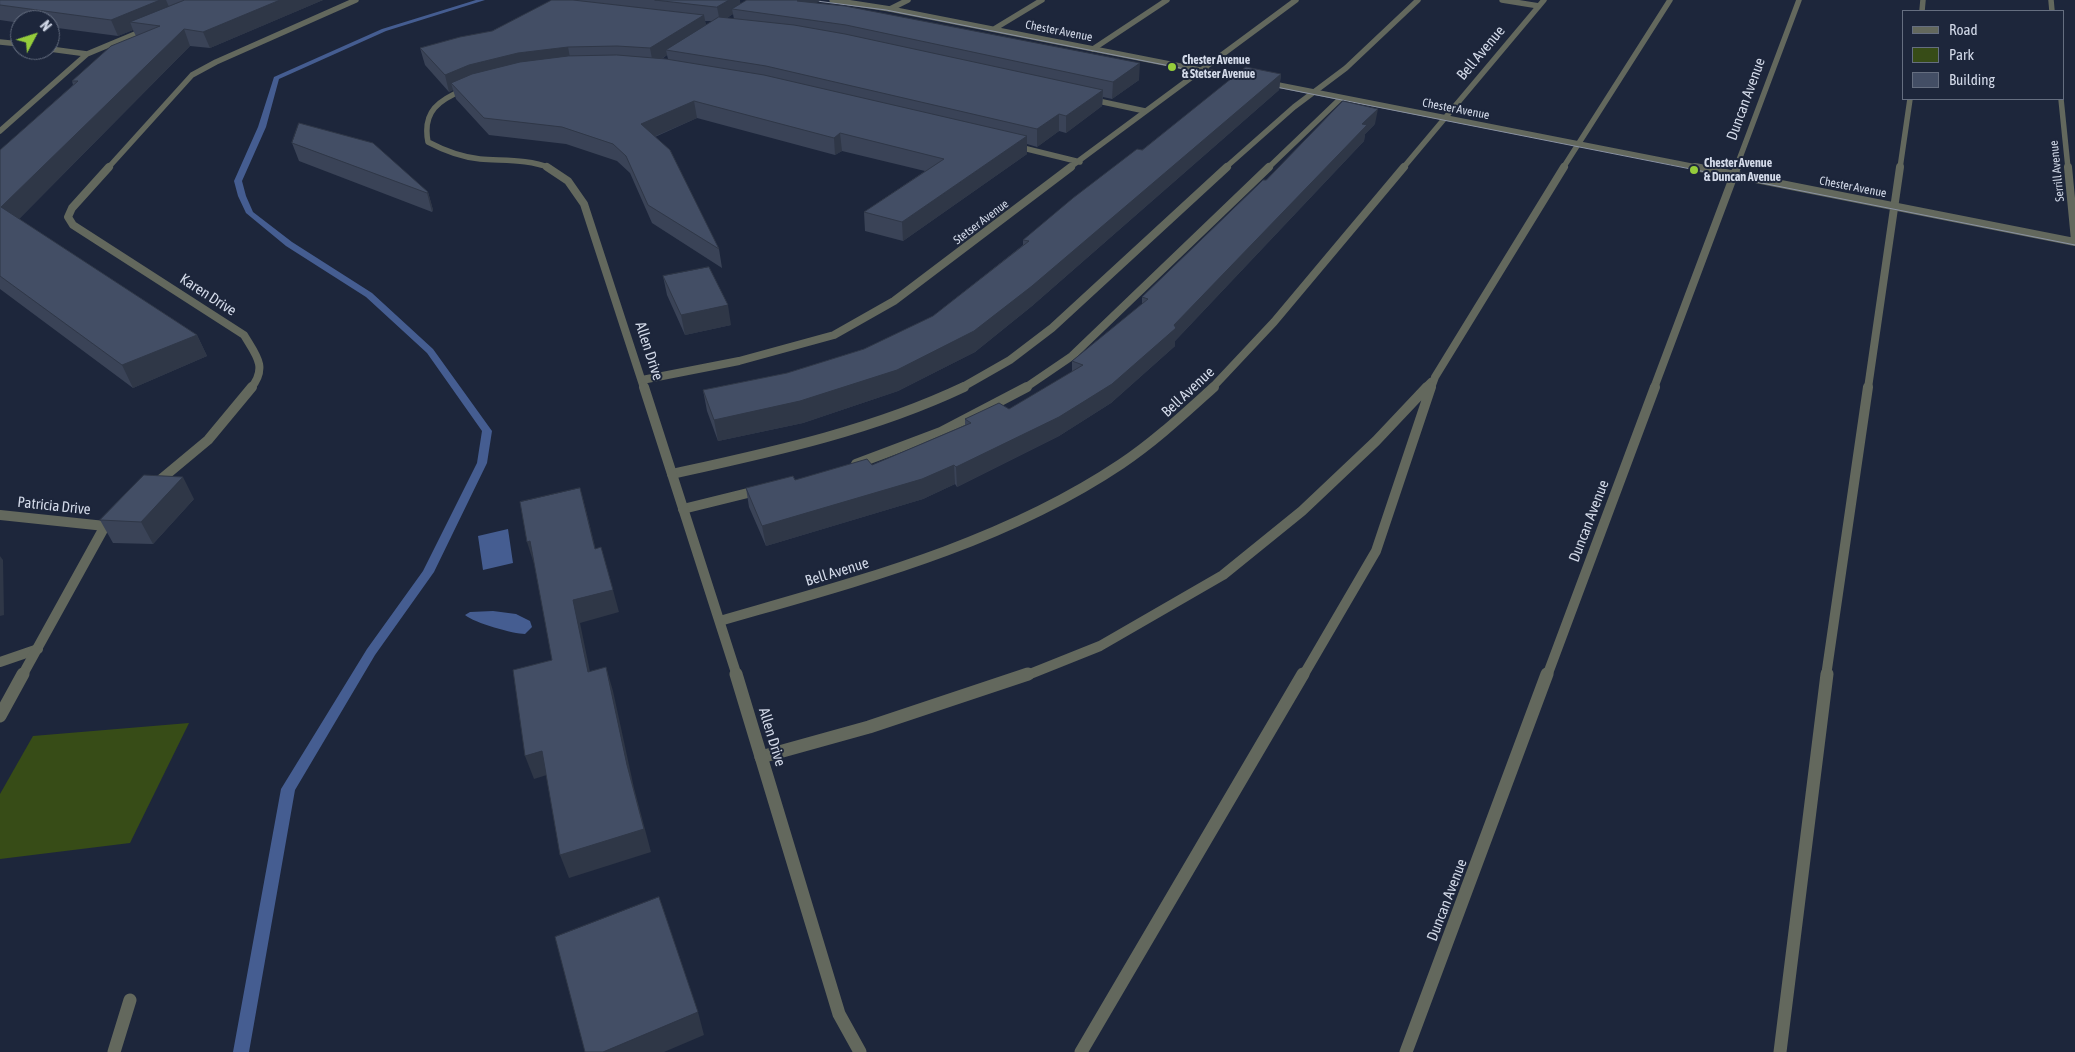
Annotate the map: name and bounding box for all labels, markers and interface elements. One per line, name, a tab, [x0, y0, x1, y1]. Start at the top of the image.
north arrow	[10, 10, 60, 60]
legend	[1902, 10, 2065, 100]
street label: Chester Avenue	[1024, 17, 1094, 45]
text: N	[37, 18, 55, 34]
text: Road	[1949, 21, 1978, 38]
street label: Bell Avenue	[1453, 22, 1509, 84]
text: Park	[1949, 46, 1974, 63]
place label: Chester Avenue & Stetser Avenue	[1182, 53, 1255, 81]
street label: Duncan Avenue	[1723, 55, 1769, 143]
marker: Chester Avenue & Stetser Avenue	[1166, 61, 1178, 73]
text: Building	[1949, 71, 1995, 88]
street label: Chester Avenue	[1421, 95, 1491, 123]
street label: Serrill Avenue	[2047, 140, 2067, 202]
place label: Chester Avenue & Duncan Avenue	[1704, 156, 1781, 184]
marker: Chester Avenue & Duncan Avenue	[1688, 164, 1700, 176]
street label: Chester Avenue	[1818, 173, 1888, 201]
street label: Stetser Avenue	[951, 197, 1011, 247]
street label: Karen Drive	[176, 270, 240, 320]
street label: Allen Drive	[631, 319, 667, 383]
street label: Bell Avenue	[1158, 363, 1218, 421]
street label: Duncan Avenue	[1565, 477, 1613, 565]
street label: Patricia Drive	[17, 493, 91, 519]
street label: Bell Avenue	[803, 554, 871, 590]
street label: Allen Drive	[755, 705, 789, 769]
street label: Duncan Avenue	[1423, 856, 1471, 944]

